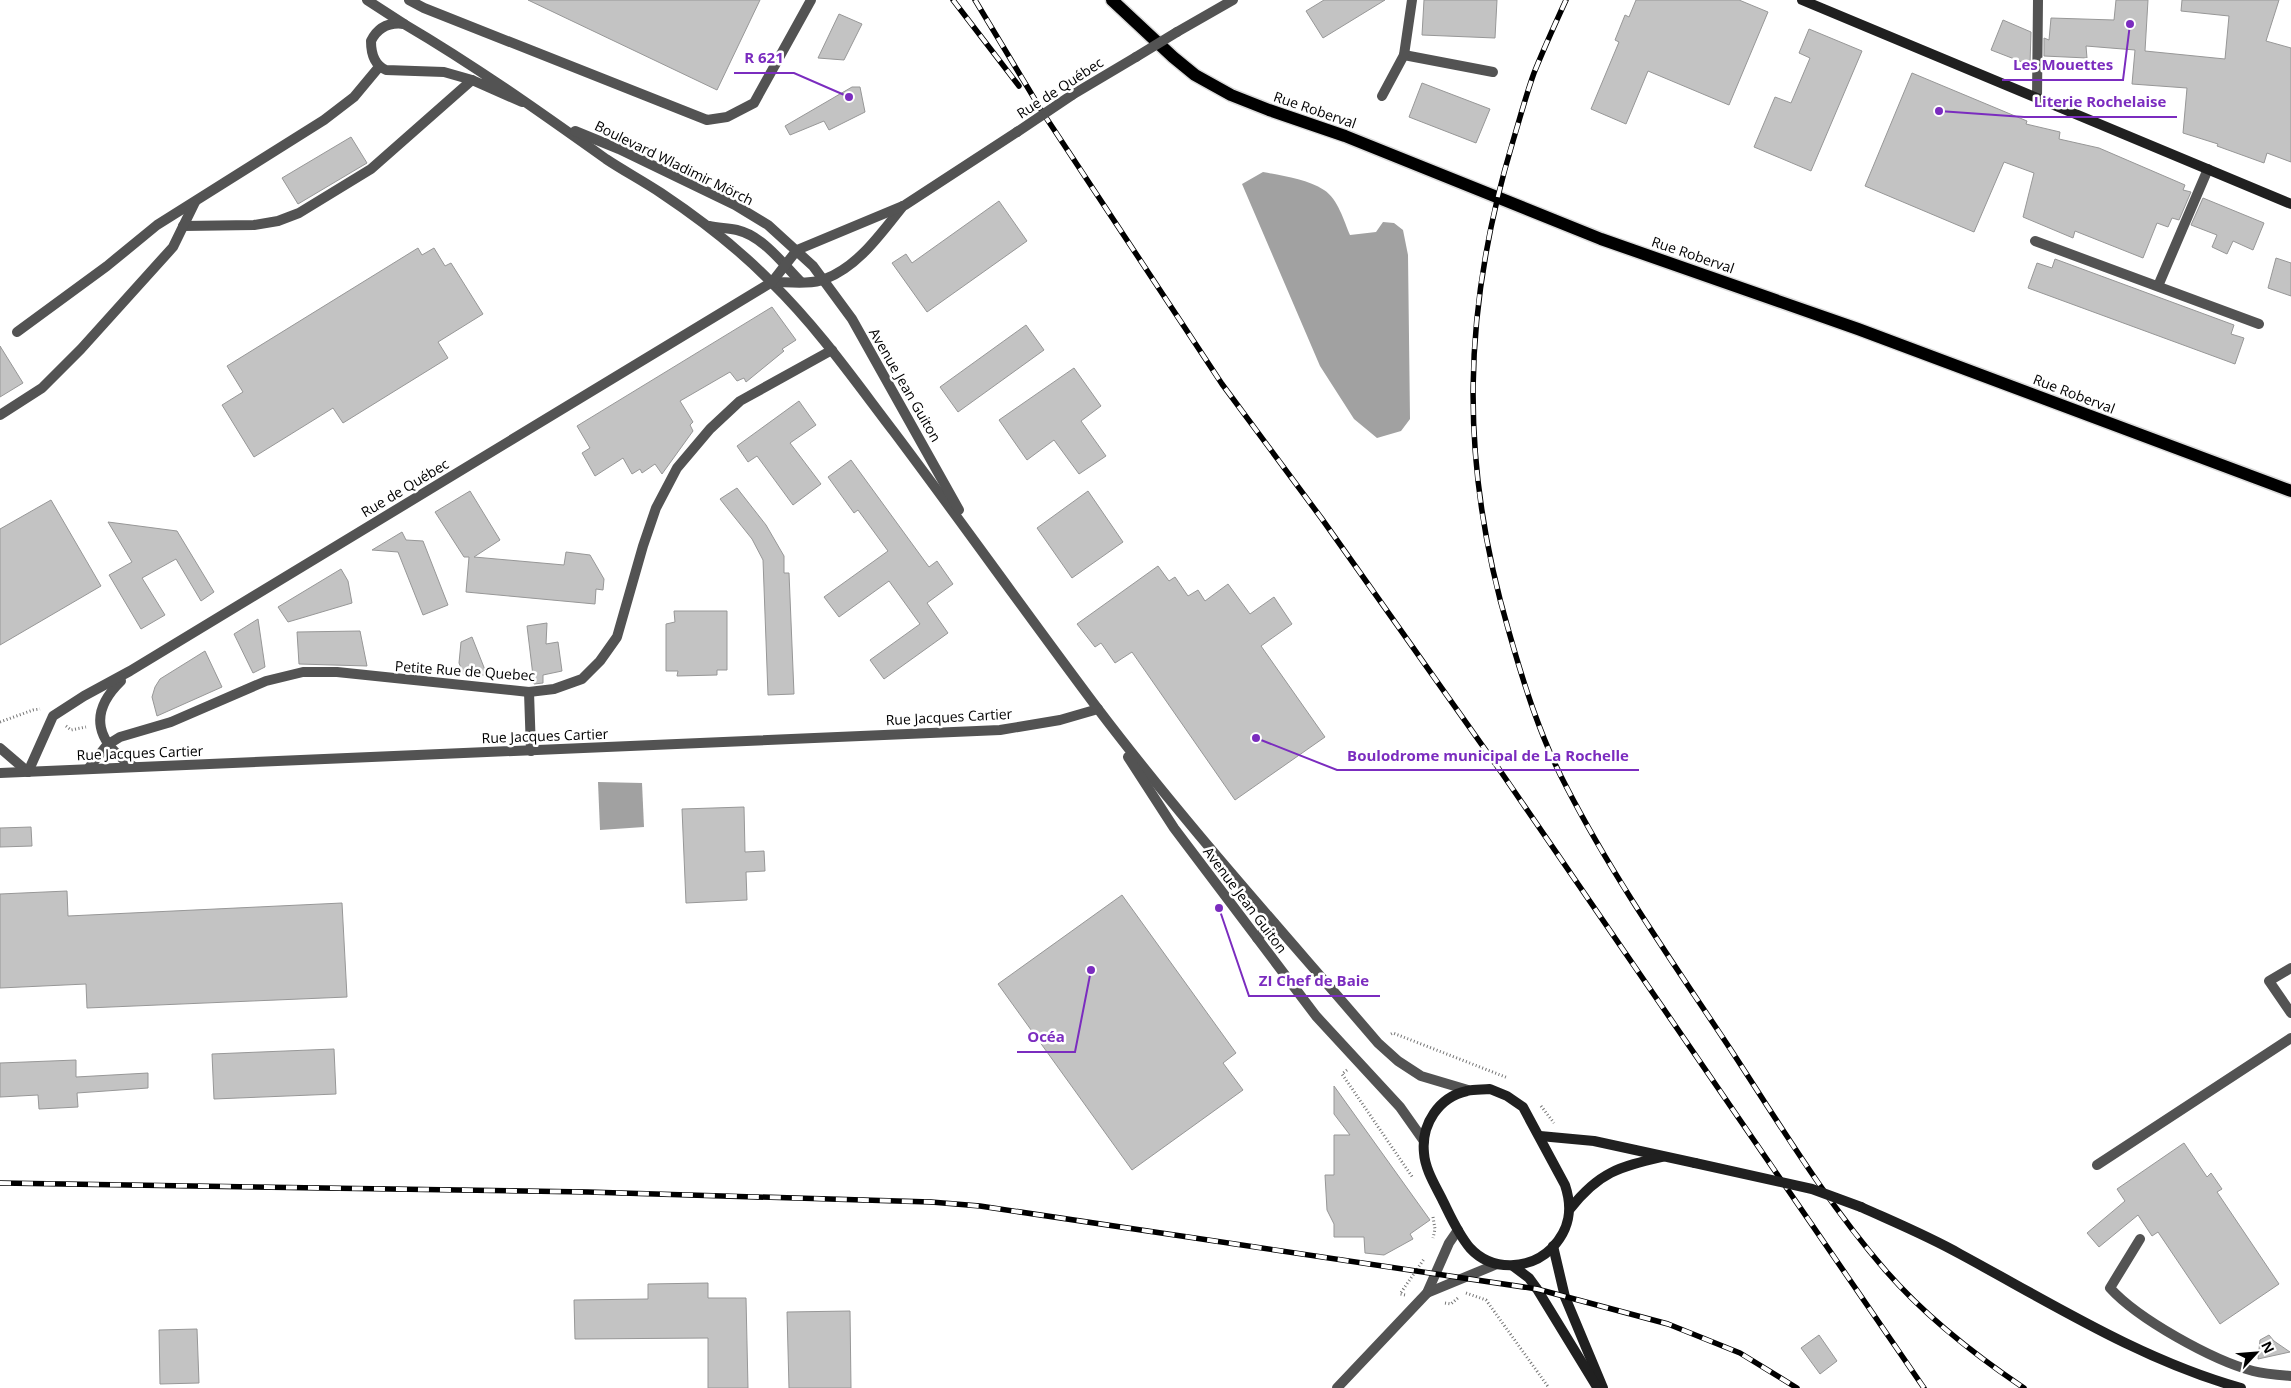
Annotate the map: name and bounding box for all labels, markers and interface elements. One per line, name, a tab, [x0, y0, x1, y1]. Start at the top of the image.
callout: R 621	[734, 43, 794, 73]
text: R 621	[744, 47, 784, 67]
callout: Les Mouettes	[2002, 50, 2123, 80]
street label: Rue de Québec	[1013, 52, 1107, 123]
text: Les Mouettes	[2013, 54, 2113, 74]
street label: Rue Roberval	[1271, 87, 1359, 133]
callout: Literie Rochelaise	[2024, 87, 2177, 117]
text: Literie Rochelaise	[2034, 91, 2167, 111]
street label: Boulevard Wladimir Mörch	[592, 116, 757, 209]
street label: Rue Roberval	[1649, 232, 1737, 278]
street label: Avenue Jean Guiton	[865, 324, 946, 445]
street label: Rue Roberval	[2031, 369, 2118, 418]
street label: Rue de Québec	[357, 454, 452, 521]
street label: Petite Rue de Quebec	[394, 656, 536, 685]
street label: Rue Jacques Cartier	[885, 704, 1013, 729]
street label: Rue Jacques Cartier	[481, 724, 609, 747]
callout: Boulodrome municipal de La Rochelle	[1337, 740, 1639, 770]
street label: Rue Jacques Cartier	[76, 741, 204, 764]
text: Boulodrome municipal de La Rochelle	[1347, 745, 1629, 765]
street label: Avenue Jean Guiton	[1199, 843, 1292, 957]
callout: ZI Chef de Baie	[1249, 966, 1380, 996]
text: ZI Chef de Baie	[1259, 970, 1369, 990]
callout: Océa	[1017, 1022, 1075, 1052]
text: Océa	[1027, 1026, 1065, 1046]
north arrow	[2231, 1328, 2281, 1378]
text: N	[2257, 1338, 2279, 1356]

